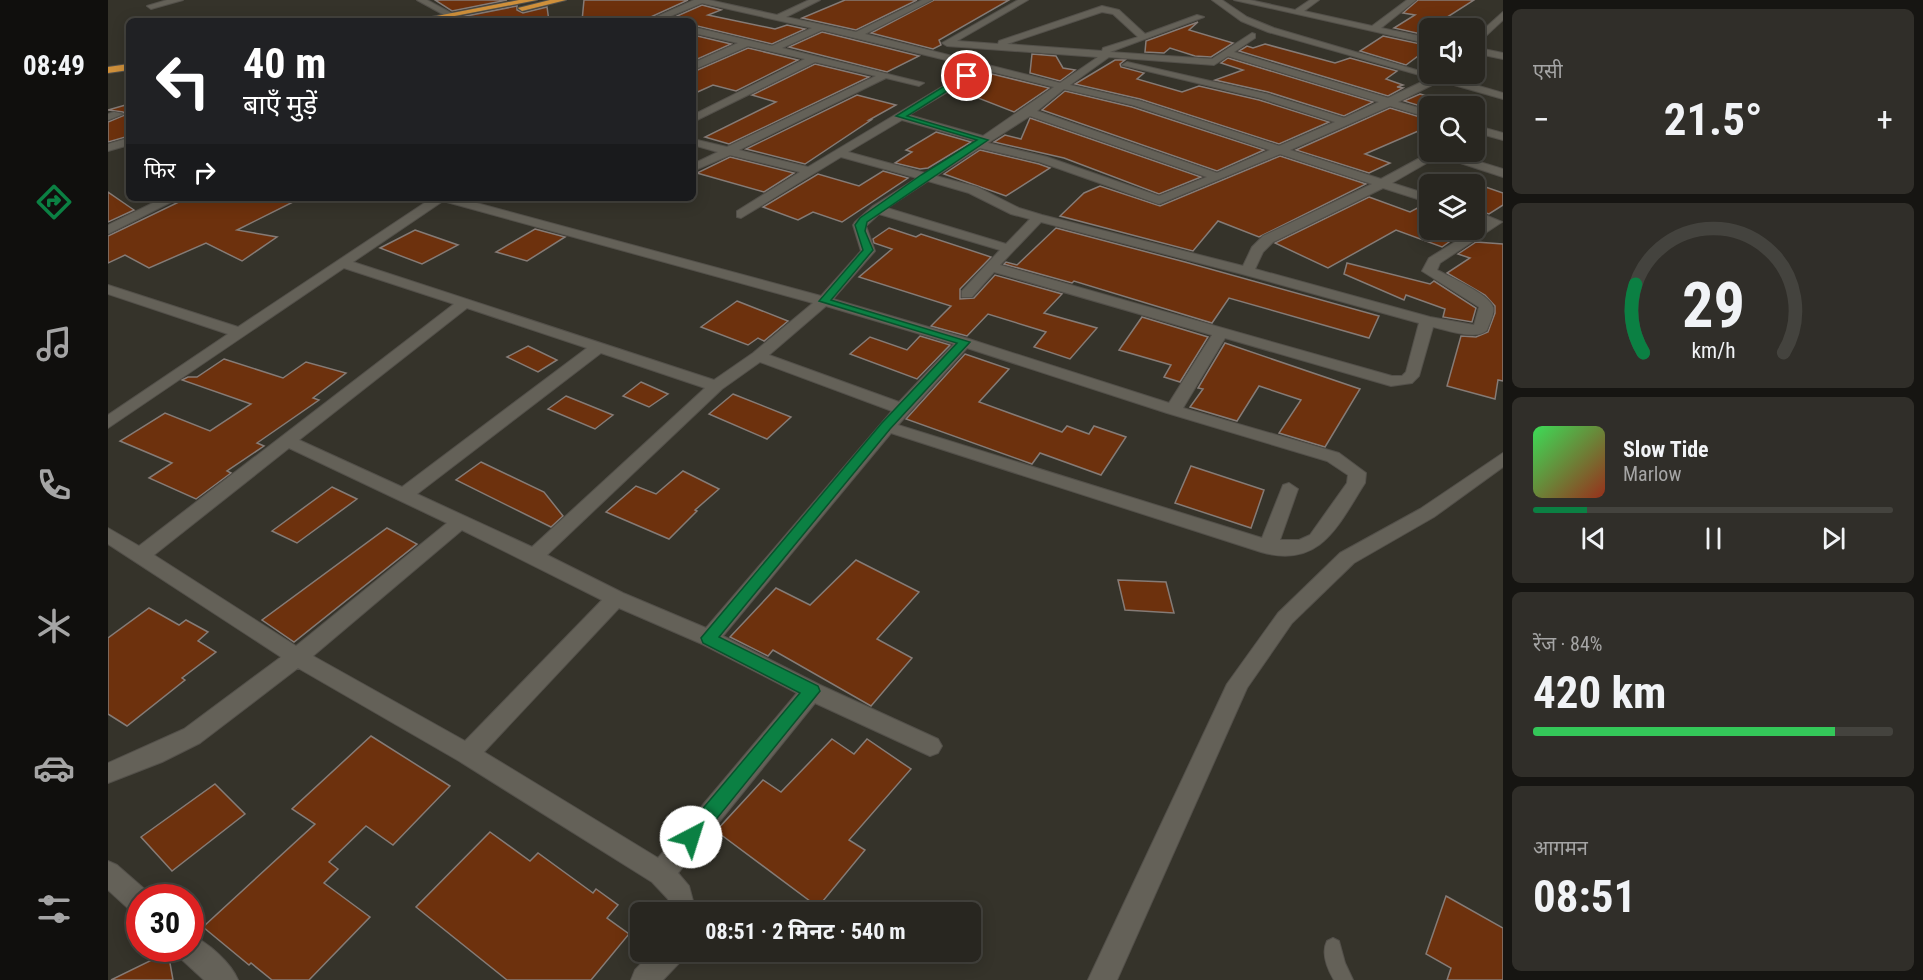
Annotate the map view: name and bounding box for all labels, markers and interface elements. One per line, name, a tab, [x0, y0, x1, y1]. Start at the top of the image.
map controls	[1419, 18, 1485, 240]
button: sound	[1419, 18, 1485, 84]
text: 40 m	[243, 39, 326, 88]
icon: left	[144, 42, 222, 120]
text: 08:49	[23, 50, 85, 82]
pin	[941, 50, 992, 101]
icon: arrive	[950, 59, 983, 92]
text: एसी	[1533, 59, 1563, 83]
text: बाएँ मुड़ें	[243, 89, 317, 121]
text: 21.5°	[1664, 93, 1762, 146]
button: search	[1419, 96, 1485, 162]
text: −	[1533, 100, 1550, 139]
text: +	[1877, 100, 1893, 139]
icon: right	[188, 156, 221, 189]
text: फिर	[144, 158, 176, 183]
button: layers	[1419, 174, 1485, 240]
icon: directions	[33, 181, 75, 223]
text: 29	[1681, 269, 1745, 342]
icon: music	[33, 323, 75, 365]
text: km/h	[1691, 338, 1735, 363]
text: Slow Tide	[1623, 437, 1709, 462]
text: Marlow	[1623, 462, 1681, 486]
icon: phone	[33, 464, 75, 506]
icon: previous	[1577, 522, 1610, 555]
icon: pause	[1697, 522, 1730, 555]
icon: next	[1817, 522, 1850, 555]
icon: climate	[33, 605, 75, 647]
text: रेंज · 84%	[1533, 632, 1602, 656]
text: 420 km	[1533, 666, 1666, 719]
icon: car	[33, 747, 75, 789]
position arrow	[659, 805, 723, 869]
text: आगमन	[1533, 836, 1588, 860]
text: 08:51	[1533, 870, 1636, 923]
speed limit sign: 30	[126, 884, 204, 962]
icon: filters	[33, 888, 75, 930]
text: 08:51 · 2 मिनट · 540 m	[705, 919, 906, 944]

